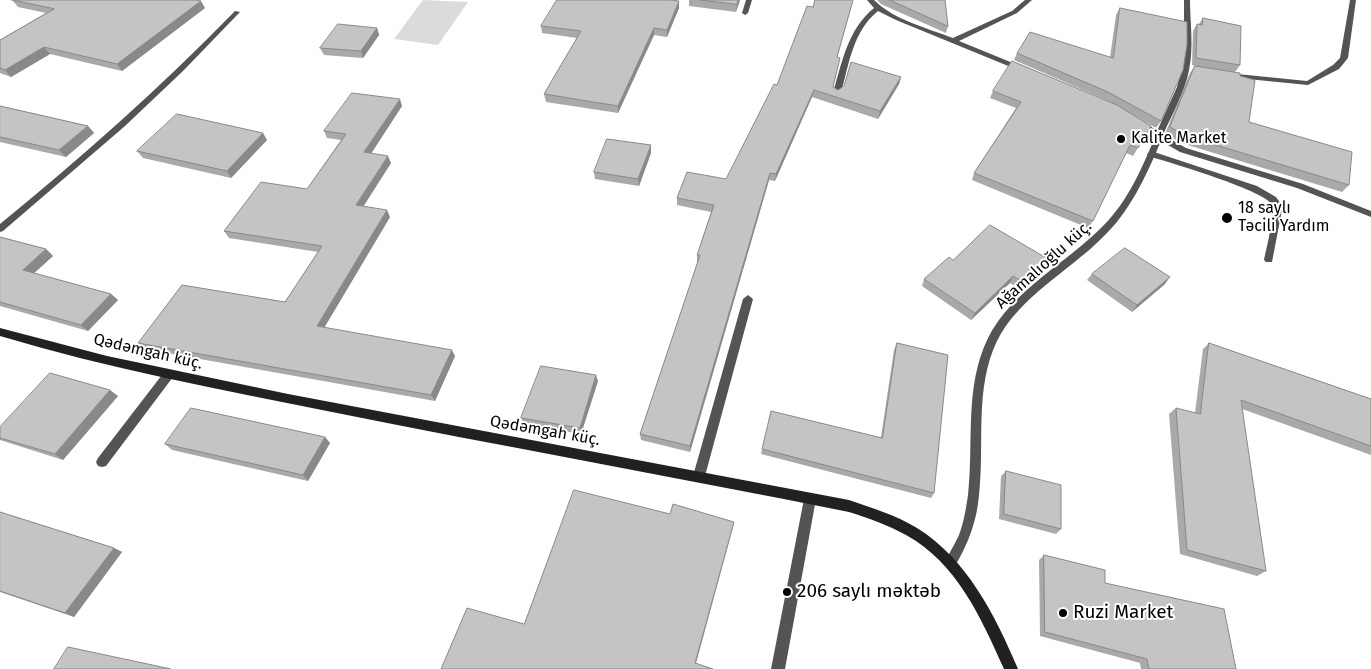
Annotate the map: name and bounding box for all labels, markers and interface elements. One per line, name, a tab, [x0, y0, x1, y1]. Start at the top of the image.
place label: Kalite Market	[1131, 129, 1226, 149]
marker: Kalite Market	[1115, 133, 1127, 145]
place label: 18 saylı Təcili Yardım	[1238, 199, 1330, 237]
marker: 18 saylı Təcili Yardım	[1220, 211, 1234, 225]
street label: Ağamalıoğlu küç.	[992, 217, 1096, 313]
street label: Qədəmgah küç.	[92, 330, 204, 374]
street label: Qədəmgah küç.	[488, 412, 602, 450]
place label: 206 saylı məktəb	[797, 581, 941, 603]
marker: 206 saylı məktəb	[781, 586, 793, 598]
place label: Ruzi Market	[1073, 602, 1173, 624]
marker: Ruzi Market	[1057, 607, 1069, 619]

